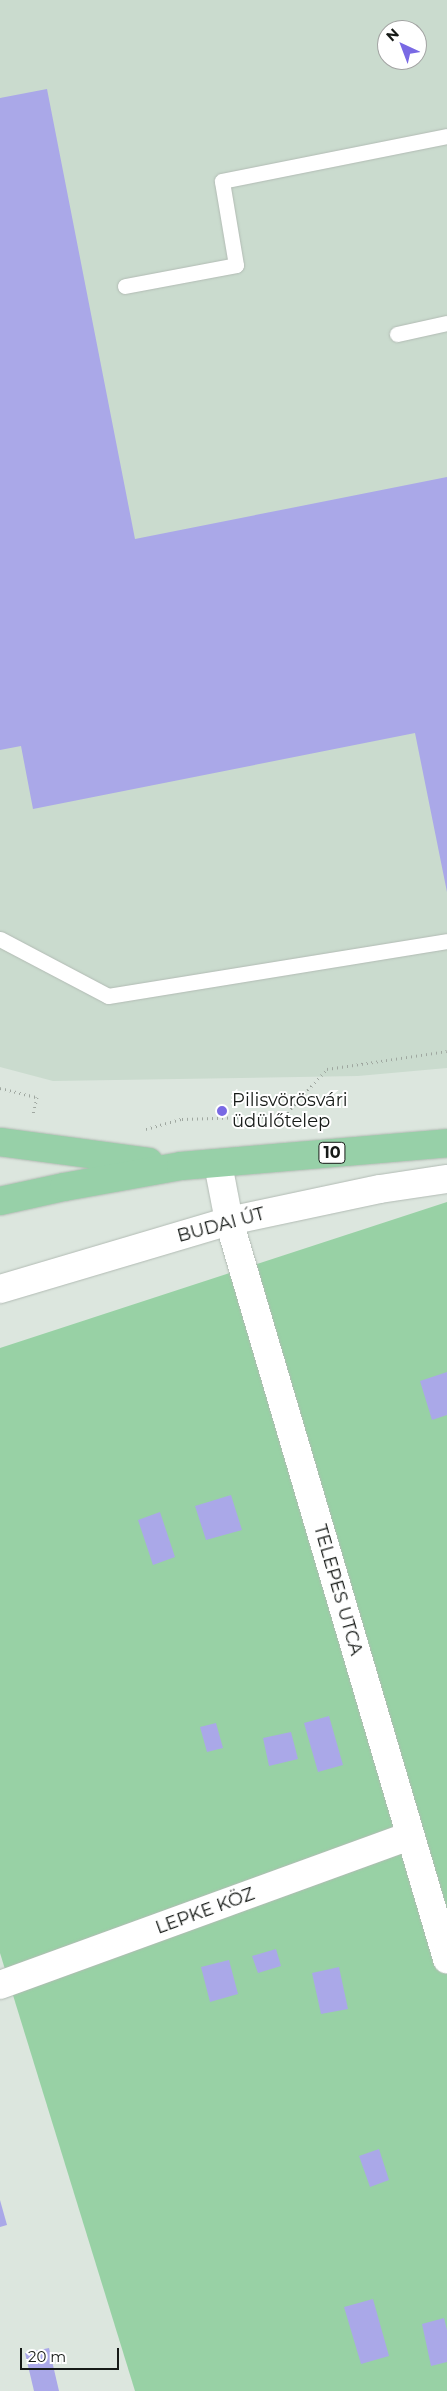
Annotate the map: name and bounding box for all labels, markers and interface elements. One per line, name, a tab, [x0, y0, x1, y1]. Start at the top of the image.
north arrow	[377, 20, 427, 70]
text: N	[382, 24, 403, 45]
place label: Pilisvörösvári üdülőtelep	[232, 1090, 348, 1132]
marker: Pilisvörösvári üdülőtelep	[216, 1105, 228, 1117]
road number: 10	[318, 1140, 346, 1166]
street label: BUDAI ÚT	[175, 1203, 267, 1247]
street label: TELEPES UTCA	[309, 1522, 367, 1658]
street label: LEPKE KÖZ	[153, 1883, 257, 1939]
scale bar	[22, 2338, 121, 2370]
text: 20 m	[28, 2347, 66, 2366]

